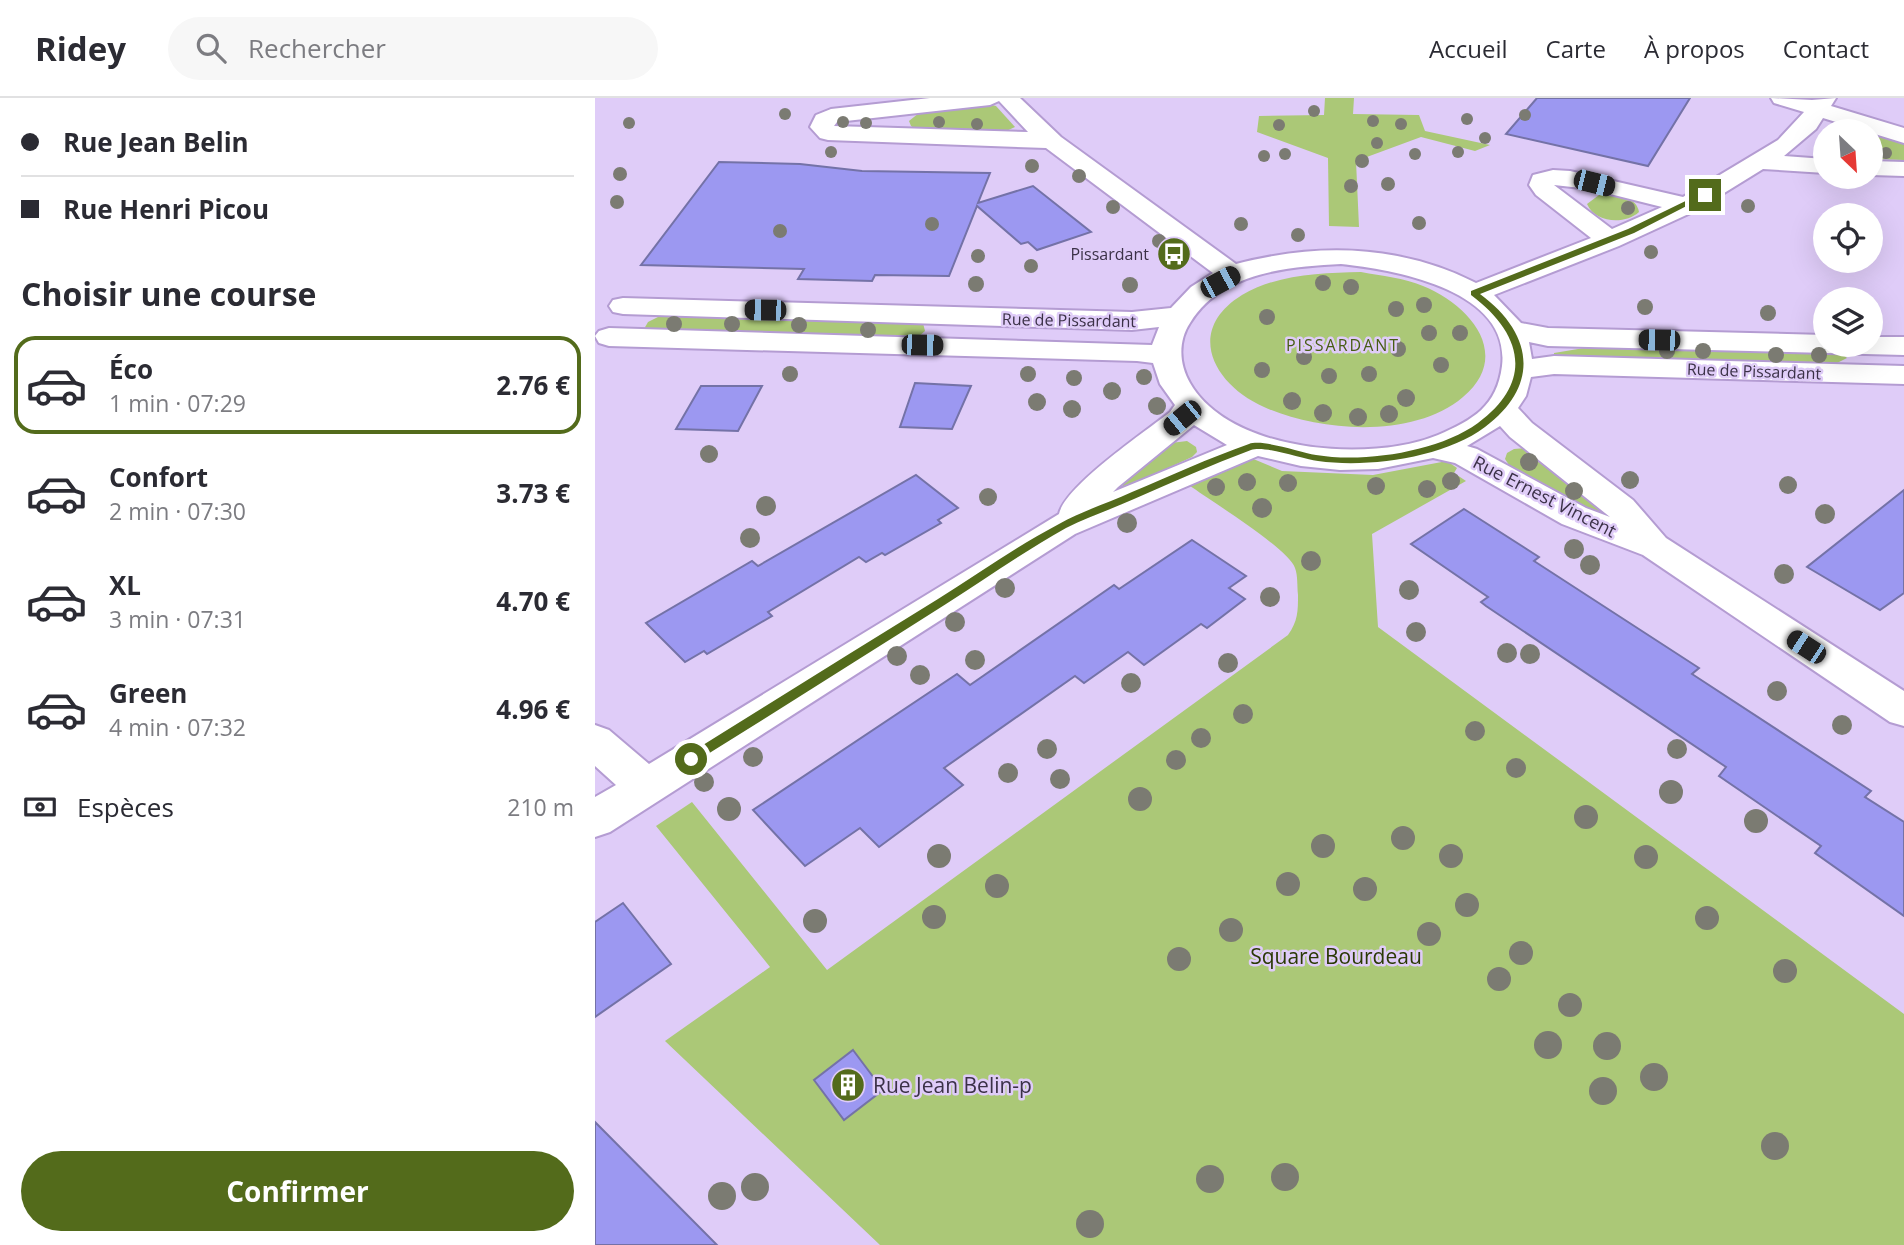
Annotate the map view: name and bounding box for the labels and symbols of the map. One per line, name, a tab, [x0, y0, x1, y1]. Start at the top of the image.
north arrow	[1813, 119, 1883, 189]
car	[1572, 168, 1617, 198]
route end	[1689, 179, 1721, 211]
bus stop icon: Pissardant	[1155, 235, 1193, 273]
place label: Pissardant	[1070, 243, 1149, 265]
car	[1197, 263, 1244, 301]
car	[744, 299, 787, 321]
street label: Rue de Pissardant	[1002, 308, 1137, 332]
car	[1638, 329, 1681, 351]
car	[901, 334, 944, 356]
district label: PISSARDANT	[1286, 334, 1400, 356]
street label: Rue de Pissardant	[1687, 358, 1822, 384]
car	[1160, 397, 1205, 439]
street label: Rue Ernest Vincent	[1469, 450, 1621, 542]
car	[1783, 627, 1830, 667]
route start	[675, 743, 707, 775]
park label: Square Bourdeau	[1250, 942, 1422, 970]
building icon: Rue Jean Belin-p	[829, 1066, 867, 1104]
place label: Rue Jean Belin-p	[873, 1071, 1032, 1099]

